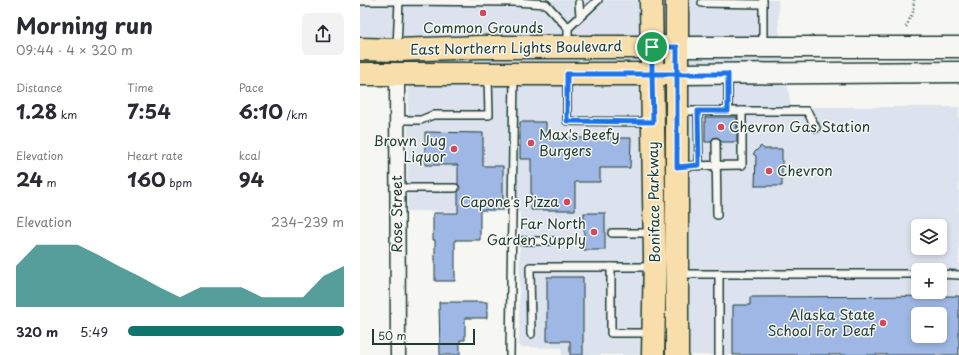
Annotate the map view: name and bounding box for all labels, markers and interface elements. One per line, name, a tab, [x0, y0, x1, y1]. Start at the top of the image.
text: Morning run	[16, 8, 153, 41]
marker: Common Grounds	[478, 8, 488, 18]
button: share	[302, 13, 344, 55]
place label: Common Grounds	[423, 17, 543, 38]
pin	[635, 30, 669, 64]
street label: East Northern Lights Boulevard	[410, 35, 623, 60]
icon: arrive	[641, 36, 663, 58]
text: 09:44 · 4 × 320 m	[16, 40, 133, 59]
text: Distance	[16, 79, 62, 96]
text: Time	[127, 79, 153, 96]
text: Pace	[239, 79, 263, 96]
text: 1.28	[16, 96, 57, 126]
text: 7:54	[127, 96, 171, 126]
text: 6:10	[239, 96, 283, 126]
text: km	[57, 106, 77, 123]
text: /km	[283, 106, 308, 123]
place label: Chevron Gas Station	[729, 116, 870, 137]
marker: Chevron Gas Station	[716, 122, 726, 132]
place label: Max's Beefy Burgers	[539, 124, 620, 161]
place label: Brown Jug Liquor	[373, 130, 446, 167]
marker: Max's Beefy Burgers	[526, 138, 536, 148]
street label: Boniface Parkway	[642, 141, 665, 263]
marker: Brown Jug Liquor	[449, 144, 459, 154]
text: Elevation	[16, 147, 63, 164]
text: Heart rate	[127, 147, 183, 164]
text: kcal	[239, 147, 261, 164]
place label: Chevron	[777, 160, 833, 181]
text: 24	[16, 164, 43, 194]
text: 160	[127, 164, 166, 194]
text: 94	[239, 164, 264, 194]
marker: Chevron	[764, 166, 774, 176]
text: m	[43, 174, 57, 191]
text: bpm	[166, 174, 192, 191]
street label: Rose Street	[386, 175, 407, 253]
place label: Capone's Pizza	[460, 191, 559, 212]
marker: Capone's Pizza	[562, 197, 572, 207]
text: Elevation	[16, 212, 72, 231]
text: 234–239 m	[271, 212, 344, 231]
place label: Far North Garden Supply	[487, 213, 586, 250]
map controls	[911, 219, 947, 343]
button: layers	[911, 219, 947, 255]
marker: Far North Garden Supply	[589, 227, 599, 237]
button: +	[911, 263, 947, 299]
place label: Alaska State School For Deaf	[768, 304, 876, 341]
button: −	[911, 307, 947, 343]
marker: Alaska State School For Deaf	[878, 318, 888, 328]
text: 320 m	[16, 322, 58, 341]
text: 5:49	[80, 322, 108, 341]
scale bar	[372, 327, 475, 346]
text: 50 m	[378, 327, 407, 344]

